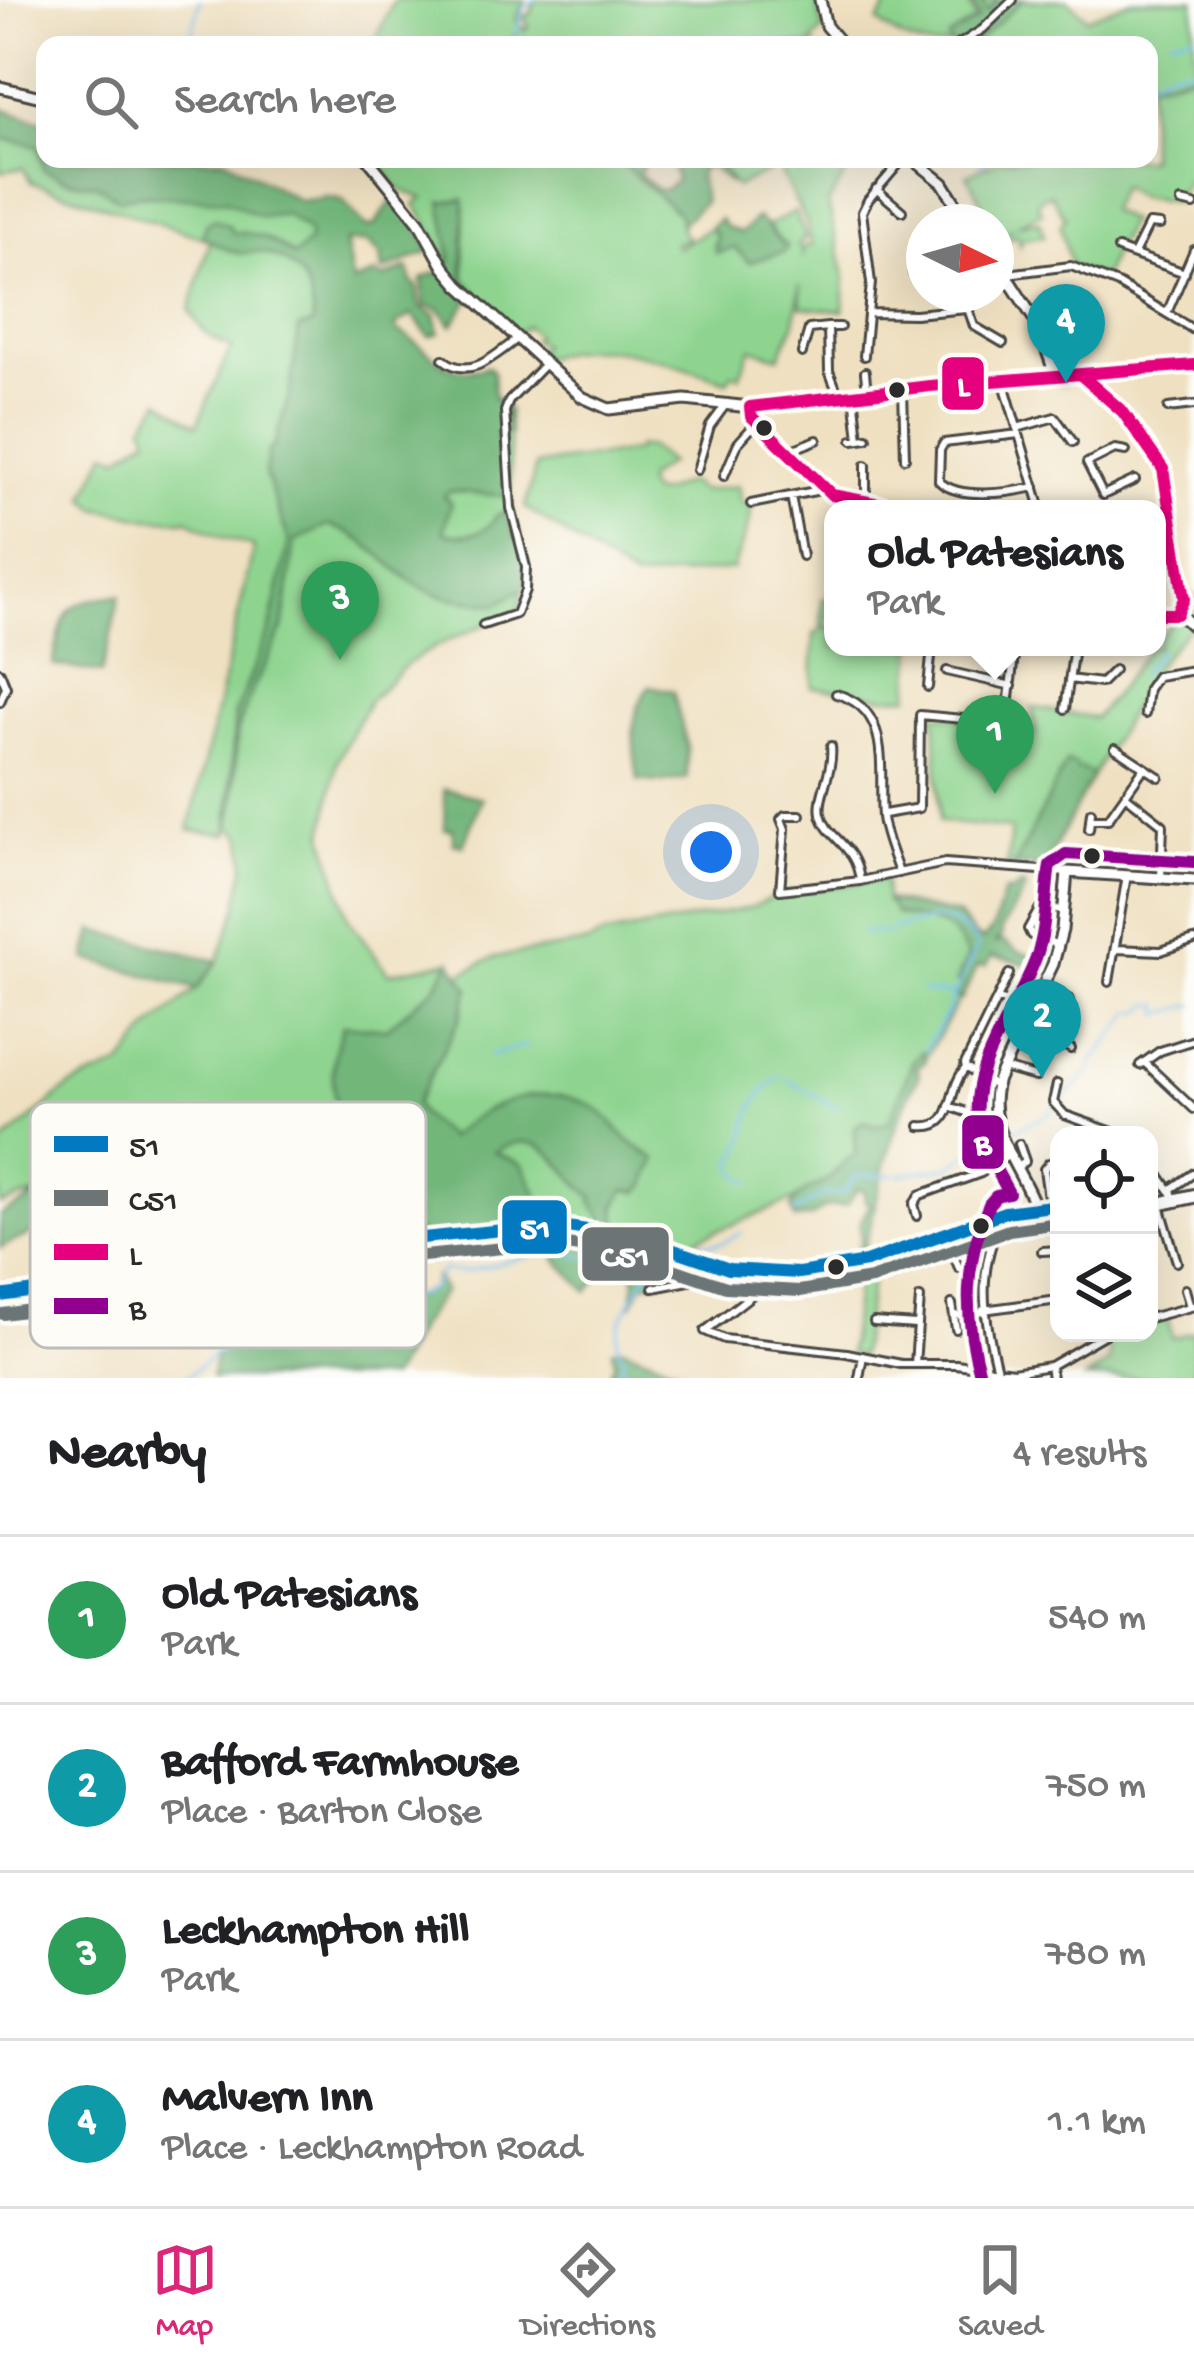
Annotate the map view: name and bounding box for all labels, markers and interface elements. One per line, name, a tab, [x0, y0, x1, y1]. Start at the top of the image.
search box	[36, 36, 1158, 168]
icon: search	[78, 69, 144, 135]
text: Search here	[174, 76, 396, 129]
north arrow	[906, 204, 1014, 312]
pin: 4	[1027, 284, 1105, 383]
line badge: L	[940, 355, 986, 412]
text: L	[957, 370, 971, 408]
unlabelled marker	[886, 379, 908, 401]
unlabelled marker	[753, 417, 775, 439]
popup	[824, 500, 1166, 656]
text: Old Patesians	[868, 529, 1122, 582]
pin: 3	[301, 561, 379, 660]
text: Park	[868, 582, 942, 628]
pin: 1	[956, 695, 1034, 794]
your location	[681, 822, 741, 882]
unlabelled marker	[1081, 845, 1103, 867]
pin: 2	[1003, 979, 1081, 1078]
legend	[30, 1102, 426, 1348]
line badge: B	[960, 1113, 1006, 1171]
map controls	[1050, 1126, 1158, 1342]
button: locate	[1050, 1126, 1158, 1234]
text: B	[974, 1128, 994, 1166]
text: 51	[129, 1131, 160, 1169]
text: C51	[129, 1185, 178, 1223]
line badge: 51	[500, 1198, 569, 1256]
text: 51	[520, 1213, 550, 1251]
unlabelled marker	[970, 1215, 992, 1237]
line badge: C51	[580, 1225, 671, 1283]
button: layers	[1050, 1234, 1158, 1342]
text: L	[129, 1239, 143, 1277]
text: C51	[601, 1241, 649, 1279]
unlabelled marker	[825, 1256, 847, 1278]
text: B	[128, 1293, 147, 1331]
text: Nearby	[48, 1426, 206, 1486]
text: 4 results	[1013, 1433, 1146, 1479]
text: Old Patesians	[162, 1570, 417, 1623]
text: 1	[79, 1597, 95, 1643]
text: 540 m	[1048, 1597, 1146, 1643]
text: Park	[162, 1623, 236, 1669]
text: Bafford Farmhouse	[162, 1738, 518, 1791]
text: 2	[77, 1765, 97, 1811]
text: 750 m	[1046, 1765, 1146, 1811]
text: Place · Barton Close	[162, 1791, 482, 1837]
text: Leckhampton Hill	[162, 1906, 469, 1959]
text: 3	[77, 1933, 97, 1979]
text: 780 m	[1045, 1933, 1146, 1979]
text: Park	[162, 1959, 236, 2005]
text: Malvern Inn	[162, 2074, 373, 2127]
text: 4	[78, 2101, 96, 2147]
text: 1.1 km	[1048, 2101, 1146, 2147]
text: Place · Leckhampton Road	[162, 2127, 582, 2173]
tab: Map	[152, 2237, 218, 2347]
tab: Directions	[521, 2237, 655, 2347]
tab: Saved	[958, 2237, 1042, 2347]

